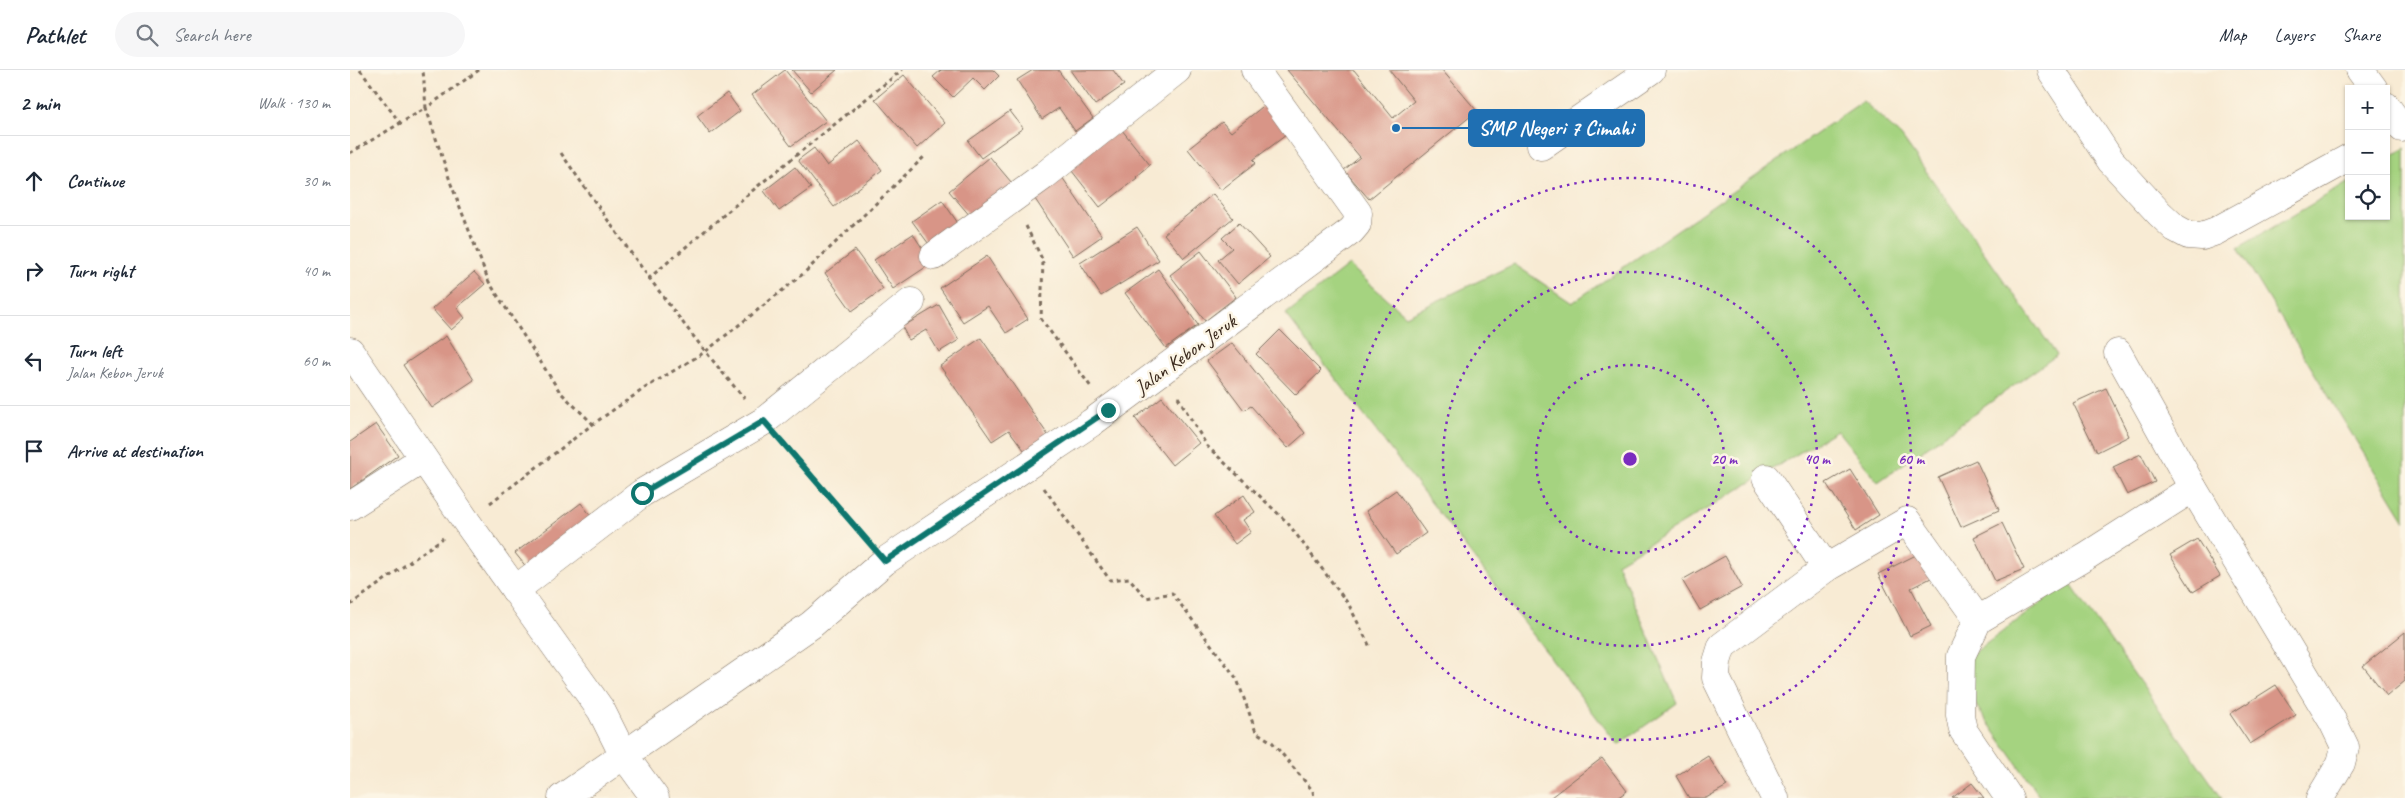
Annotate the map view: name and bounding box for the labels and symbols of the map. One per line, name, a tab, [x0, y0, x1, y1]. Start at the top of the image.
callout: SMP Negeri 7 Cimahi	[1469, 110, 1644, 146]
text: SMP Negeri 7 Cimahi	[1478, 115, 1636, 141]
street label: Jalan Kebon Jeruk	[1129, 308, 1242, 400]
route end	[1097, 399, 1120, 422]
centre of rings	[1621, 450, 1639, 468]
text: 20 m	[1711, 450, 1738, 469]
text: 40 m	[1804, 450, 1831, 469]
text: 60 m	[1898, 450, 1925, 469]
route start	[631, 482, 654, 505]

